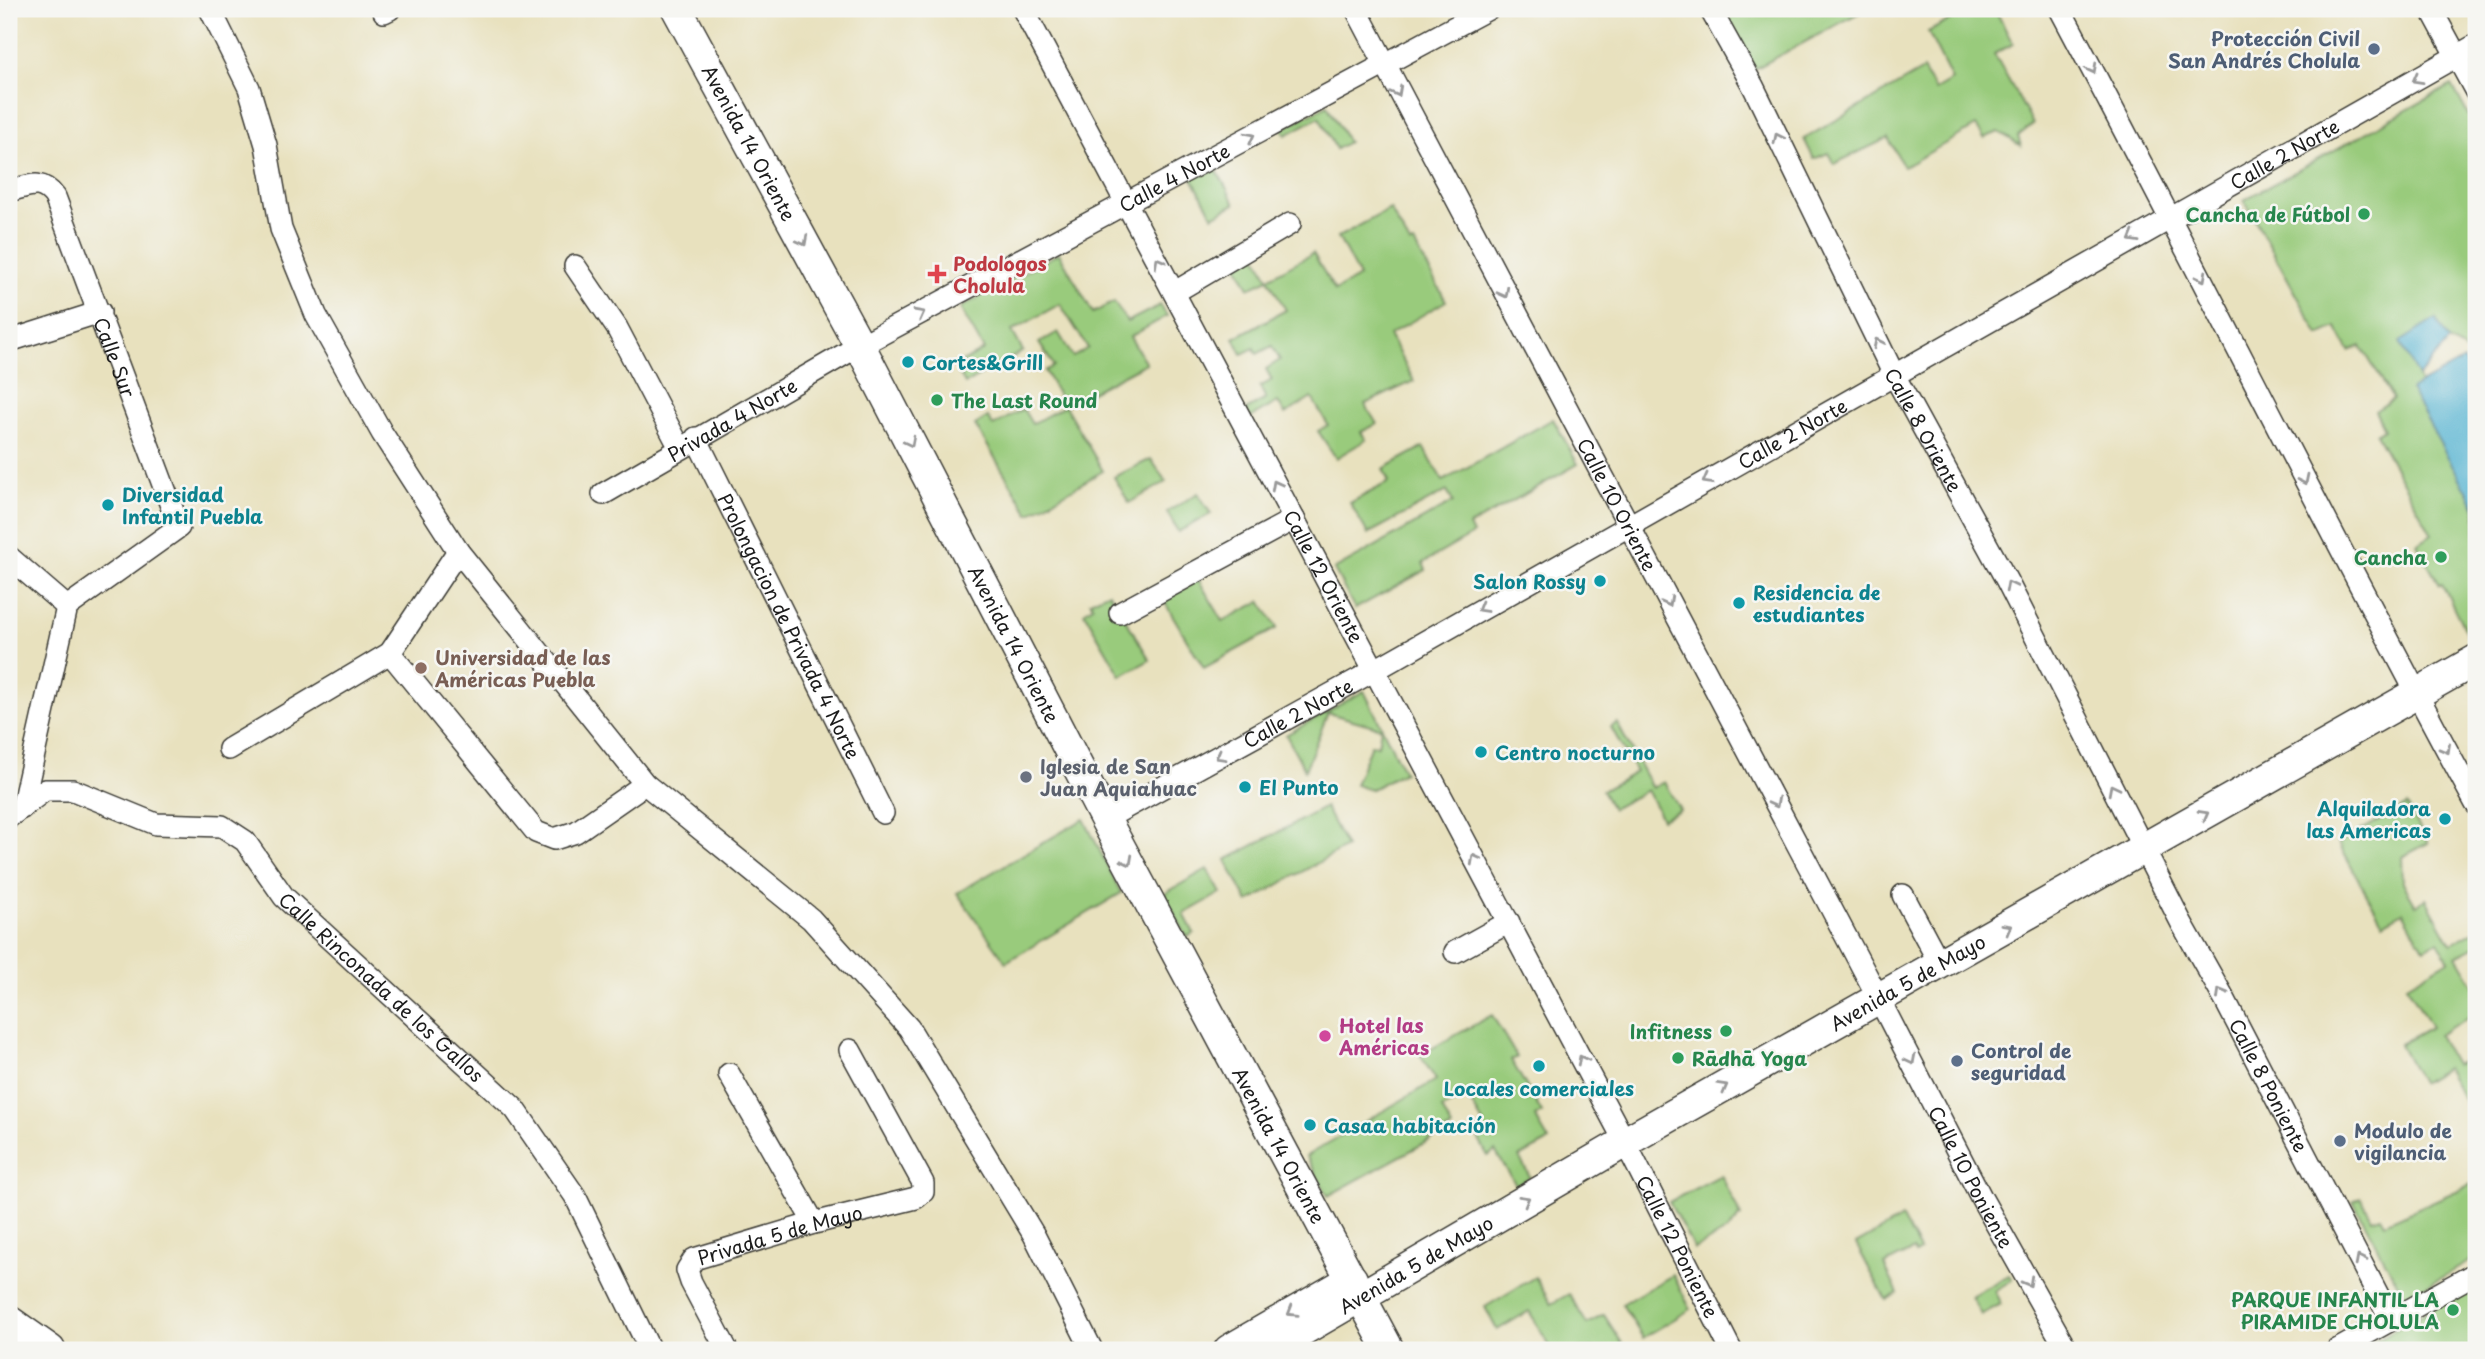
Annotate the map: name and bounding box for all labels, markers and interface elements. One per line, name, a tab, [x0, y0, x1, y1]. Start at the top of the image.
place label: Protección Civil San Andrés Cholula	[2168, 24, 2360, 74]
marker: Protección Civil San Andrés Cholula	[2366, 41, 2382, 57]
street label: Avenida 14 Oriente	[696, 60, 803, 226]
one-way arrow	[2084, 62, 2097, 74]
one-way arrow	[2412, 71, 2424, 84]
one-way arrow	[1389, 85, 1403, 97]
street label: Calle 2 Norte	[2225, 112, 2344, 196]
one-way arrow	[1243, 132, 1256, 146]
one-way arrow	[1773, 133, 1787, 145]
street label: Calle 4 Norte	[1114, 136, 1234, 219]
place label: Cancha de Fútbol	[2186, 200, 2350, 228]
marker: Cancha de Fútbol	[2356, 206, 2372, 222]
one-way arrow	[2128, 230, 2140, 243]
one-way arrow	[795, 234, 808, 246]
place label: Podologos Cholula	[953, 249, 1047, 299]
one-way arrow	[1154, 257, 1167, 270]
marker: Podologos Cholula	[927, 264, 947, 284]
one-way arrow	[2193, 270, 2207, 282]
one-way arrow	[1495, 286, 1509, 298]
one-way arrow	[913, 309, 925, 322]
street label: Calle Sur	[87, 313, 143, 401]
one-way arrow	[1873, 338, 1887, 350]
place label: Cortes&Grill	[922, 348, 1043, 376]
marker: Cortes&Grill	[900, 354, 916, 370]
street label: Calle 8 Oriente	[1878, 362, 1969, 497]
street label: Privada 4 Norte	[662, 371, 802, 468]
place label: The Last Round	[951, 386, 1097, 414]
street label: Calle 2 Norte	[1732, 391, 1852, 475]
marker: The Last Round	[929, 392, 945, 408]
street label: Calle 10 Oriente	[1571, 433, 1664, 576]
one-way arrow	[901, 435, 915, 447]
one-way arrow	[1701, 472, 1714, 485]
one-way arrow	[2296, 473, 2310, 485]
place label: Diversidad Infantil Puebla	[122, 480, 263, 530]
one-way arrow	[1271, 480, 1285, 493]
street label: Prolongacion de Privada 4 Norte	[712, 488, 868, 764]
marker: Diversidad Infantil Puebla	[100, 497, 116, 513]
street label: Calle 12 Oriente	[1277, 504, 1371, 647]
place label: Cancha	[2354, 543, 2427, 571]
marker: Cancha	[2433, 549, 2449, 565]
street label: Avenida 14 Oriente	[962, 560, 1067, 728]
place label: Salon Rossy	[1473, 567, 1586, 595]
marker: Salon Rossy	[1592, 573, 1608, 589]
place label: Residencia de estudiantes	[1753, 578, 1881, 628]
one-way arrow	[2004, 581, 2018, 593]
one-way arrow	[1659, 595, 1673, 607]
marker: Residencia de estudiantes	[1731, 595, 1747, 611]
one-way arrow	[1477, 600, 1490, 613]
place label: Universidad de las Américas Puebla	[434, 643, 611, 693]
marker: Universidad de las Américas Puebla	[413, 660, 429, 676]
street label: Calle 2 Norte	[1238, 671, 1358, 754]
place label: Centro nocturno	[1495, 738, 1655, 766]
one-way arrow	[2438, 742, 2451, 754]
marker: Centro nocturno	[1473, 744, 1489, 760]
one-way arrow	[1215, 748, 1227, 761]
place label: Iglesia de San Juan Aquiahuac	[1040, 752, 1197, 802]
marker: Iglesia de San Juan Aquiahuac	[1018, 769, 1034, 785]
place label: El Punto	[1259, 773, 1338, 801]
marker: El Punto	[1237, 779, 1253, 795]
one-way arrow	[2107, 784, 2121, 796]
place label: Alquiladora las Americas	[2306, 794, 2431, 844]
one-way arrow	[1766, 796, 1780, 808]
one-way arrow	[2197, 810, 2210, 823]
marker: Alquiladora las Americas	[2437, 811, 2453, 827]
one-way arrow	[1119, 854, 1133, 866]
one-way arrow	[1470, 854, 1483, 867]
street label: Calle Rinconada de los Gallos	[273, 885, 490, 1088]
one-way arrow	[1999, 923, 2012, 936]
street label: Avenida 5 de Mayo	[1825, 927, 1990, 1037]
one-way arrow	[2216, 987, 2229, 1000]
place label: Hotel las Américas	[1338, 1011, 1429, 1061]
street label: Calle 8 Poniente	[2223, 1013, 2316, 1157]
place label: Infitness	[1630, 1017, 1712, 1045]
marker: Infitness	[1718, 1023, 1734, 1039]
marker: Hotel las Américas	[1317, 1028, 1333, 1044]
place label: Control de seguridad	[1971, 1036, 2071, 1086]
place label: Rādhā Yoga	[1692, 1044, 1807, 1072]
marker: Rādhā Yoga	[1670, 1050, 1686, 1066]
one-way arrow	[1902, 1053, 1916, 1065]
marker: Control de seguridad	[1949, 1053, 1965, 1069]
one-way arrow	[1576, 1055, 1590, 1068]
marker: Locales comerciales	[1531, 1058, 1547, 1074]
street label: Avenida 14 Oriente	[1226, 1062, 1333, 1228]
place label: Locales comerciales	[1444, 1074, 1634, 1102]
one-way arrow	[1716, 1082, 1728, 1095]
street label: Calle 10 Poniente	[1922, 1101, 2021, 1253]
place label: Casaa habitación	[1324, 1111, 1496, 1139]
place label: Modulo de vigilancia	[2354, 1116, 2452, 1166]
marker: Casaa habitación	[1302, 1117, 1318, 1133]
marker: Modulo de vigilancia	[2332, 1133, 2348, 1149]
street label: Calle 12 Poniente	[1630, 1170, 1726, 1322]
one-way arrow	[1518, 1195, 1531, 1208]
street label: Privada 5 de Mayo	[694, 1198, 865, 1271]
street label: Avenida 5 de Mayo	[1333, 1208, 1498, 1320]
one-way arrow	[2355, 1255, 2368, 1267]
one-way arrow	[2020, 1275, 2033, 1288]
place label: PARQUE INFANTIL LA PIRAMIDE CHOLULA	[2231, 1285, 2439, 1335]
marker: PARQUE INFANTIL LA PIRAMIDE CHOLULA	[2445, 1302, 2461, 1318]
one-way arrow	[1287, 1304, 1300, 1317]

